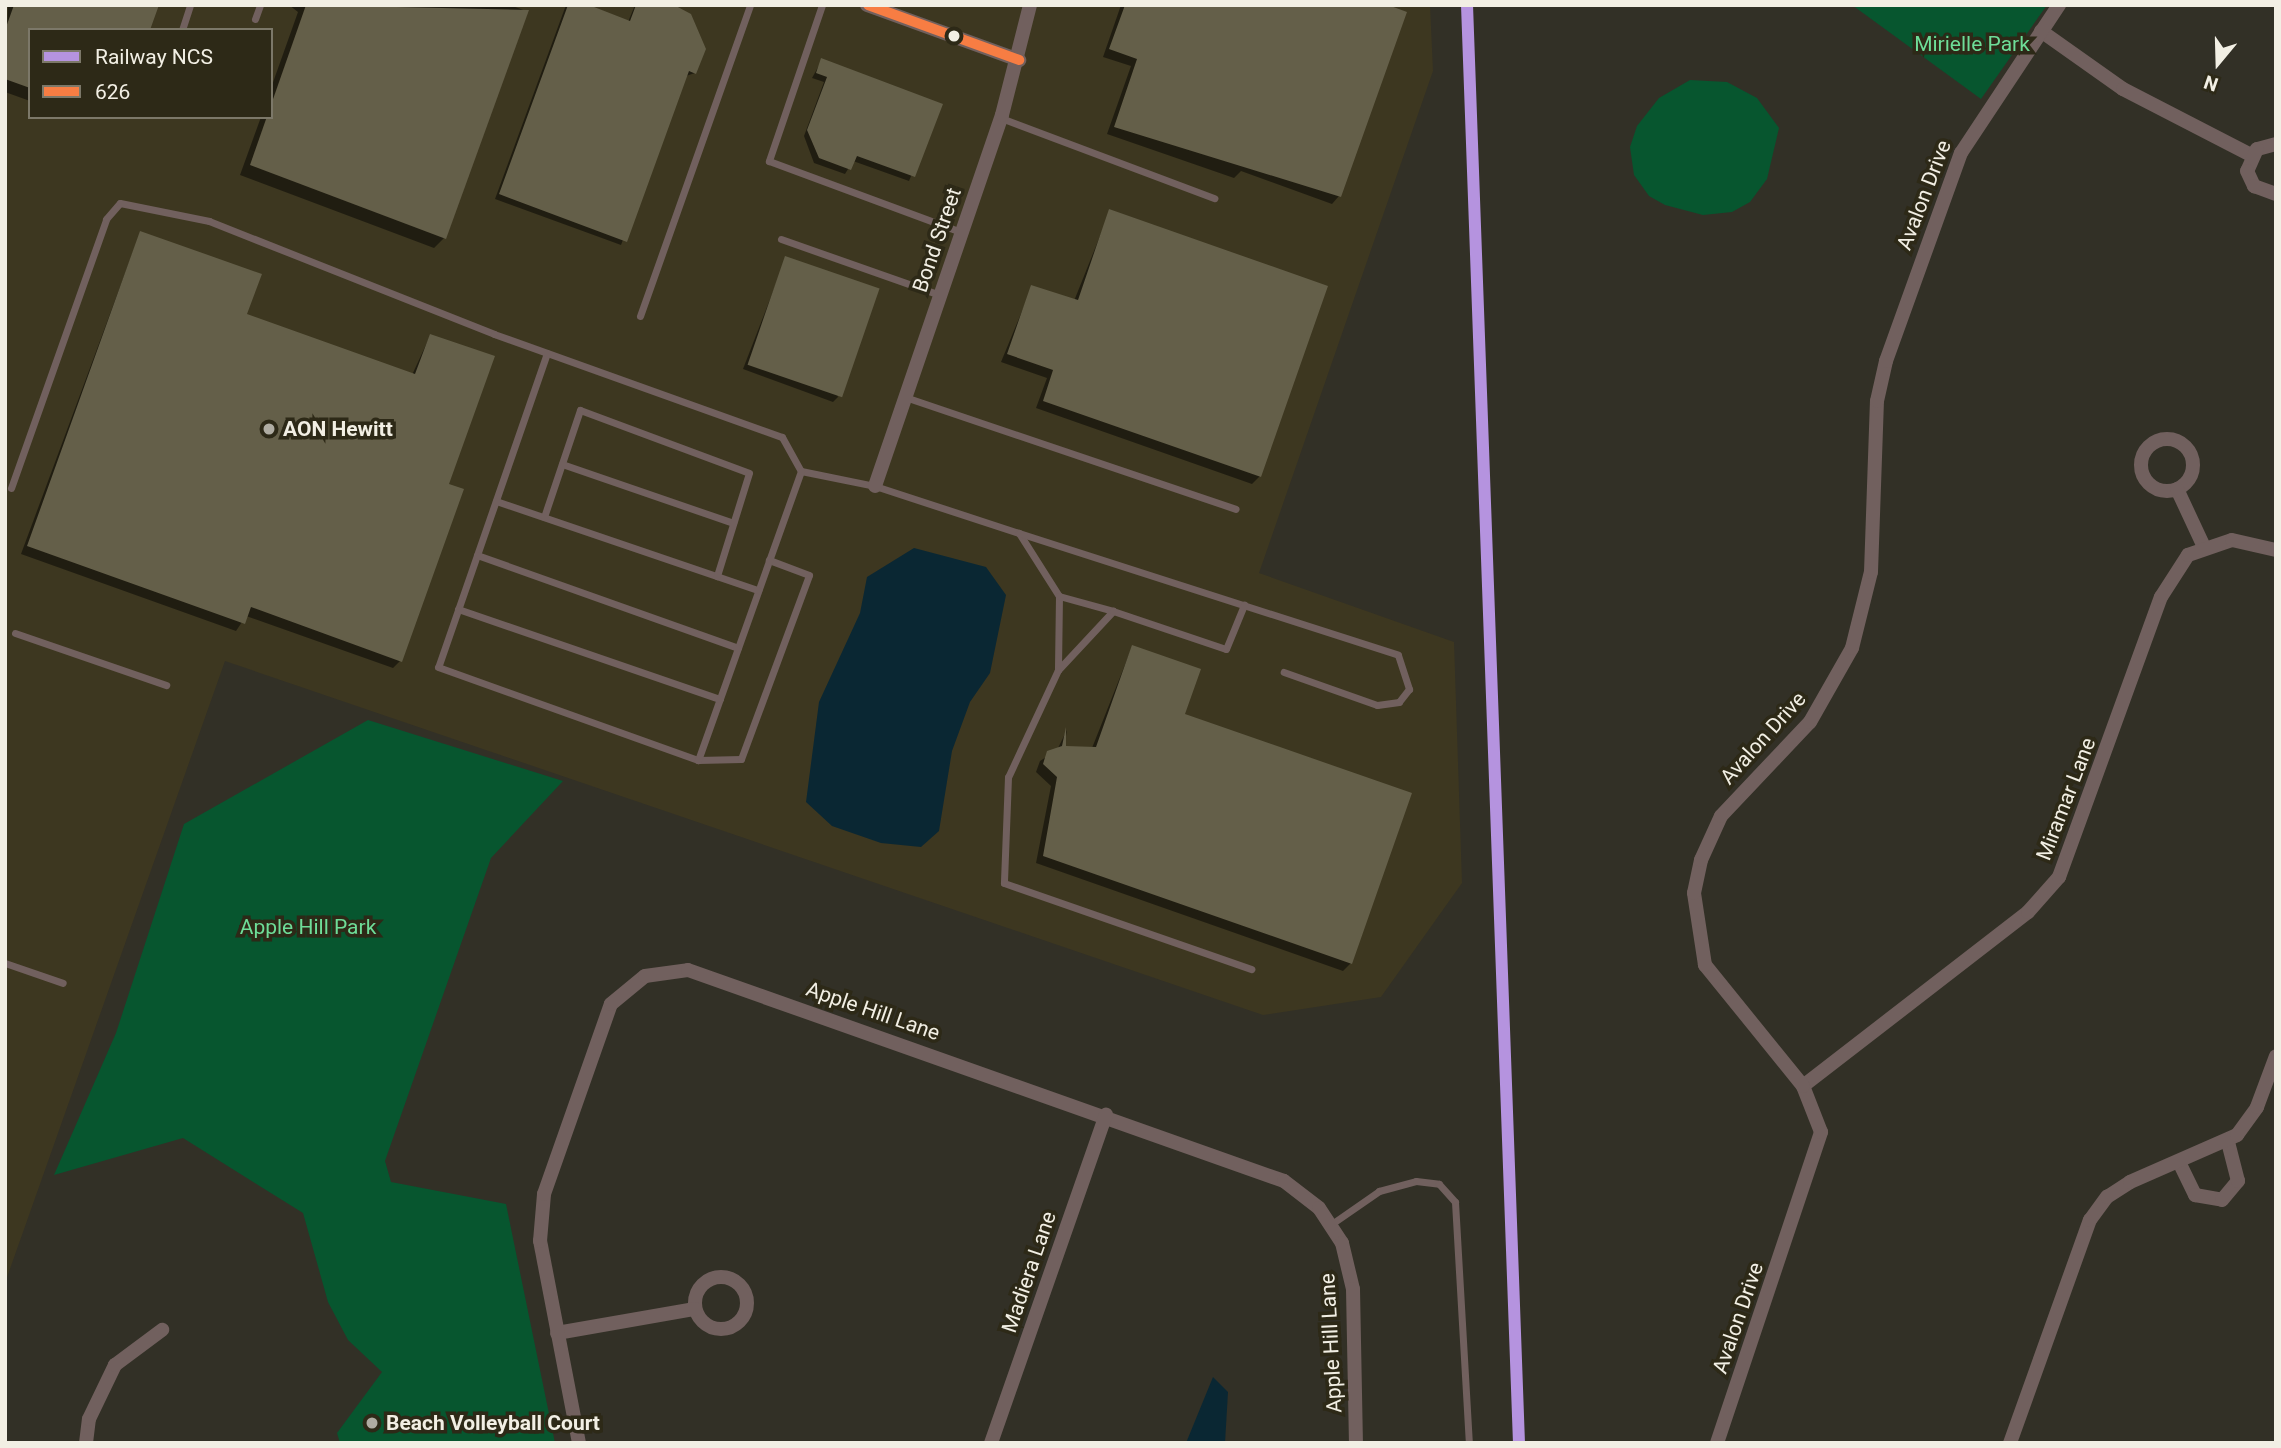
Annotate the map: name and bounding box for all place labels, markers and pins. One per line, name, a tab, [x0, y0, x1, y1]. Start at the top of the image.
unlabelled marker	[947, 29, 961, 43]
place label: AON Hewitt	[283, 416, 393, 442]
marker: AON Hewitt	[261, 421, 277, 437]
place label: Beach Volleyball Court	[386, 1410, 600, 1436]
marker: Beach Volleyball Court	[364, 1415, 380, 1431]

